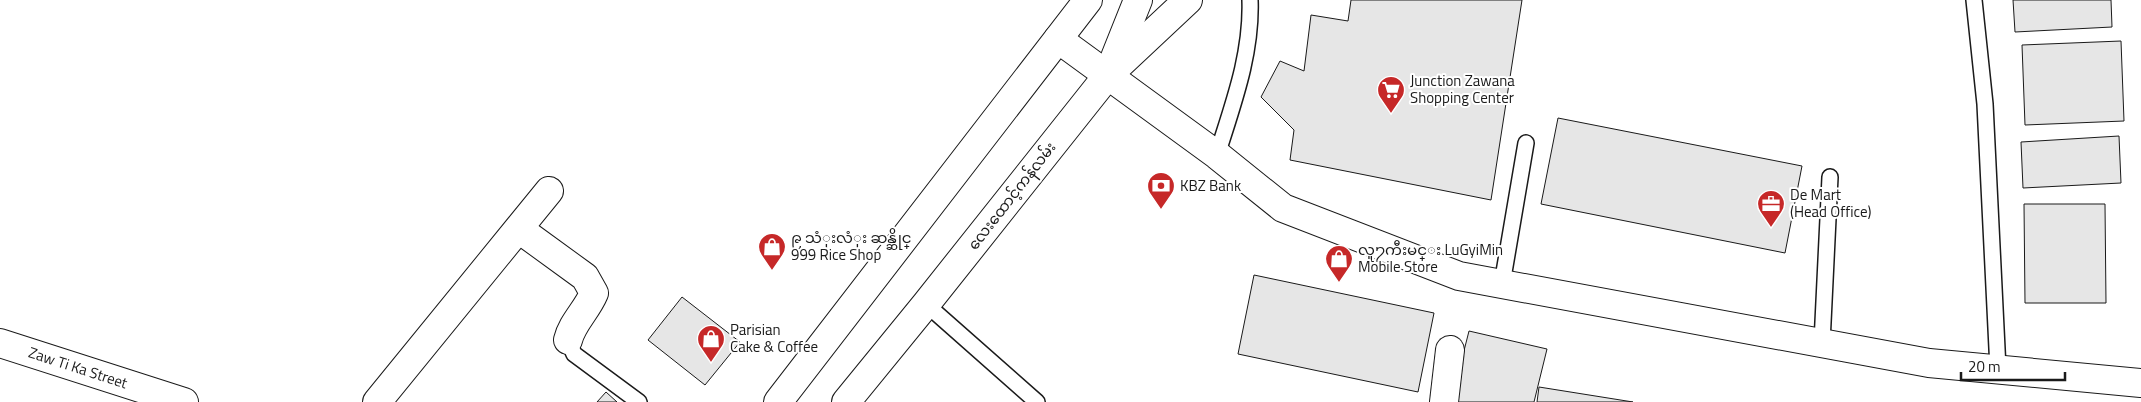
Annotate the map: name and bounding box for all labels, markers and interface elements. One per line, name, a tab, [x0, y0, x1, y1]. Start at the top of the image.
place label: Junction Zawana Shopping Center	[1410, 69, 1515, 109]
supermarket icon: Junction Zawana Shopping Center	[1376, 75, 1406, 114]
street label: လေးထောင့်ကန်လမ်း	[962, 137, 1062, 255]
bank icon: KBZ Bank	[1146, 171, 1176, 210]
place label: KBZ Bank	[1180, 174, 1241, 197]
place label: De Mart (Head Office)	[1790, 183, 1871, 223]
office icon: De Mart (Head Office)	[1756, 189, 1786, 228]
place label: ၉ သံုးလံုး ဆန္ဆိုင္ 999 Rice Shop	[791, 226, 912, 266]
shop icon: ၉ သံုးလံုး ဆန္ဆိုင္ 999 Rice Shop	[757, 232, 787, 271]
place label: လူ႒ကီးမင္း LuGyiMin Mobile Store	[1358, 238, 1503, 278]
shop icon: လူ႒ကီးမင္း LuGyiMin Mobile Store	[1324, 244, 1354, 283]
place label: Parisian Cake & Coffee	[730, 318, 818, 358]
shop icon: Parisian Cake & Coffee	[696, 324, 726, 363]
street label: Zaw Ti Ka Street	[26, 341, 131, 395]
scale bar	[1961, 350, 2065, 382]
text: 20 m	[1968, 355, 2001, 378]

